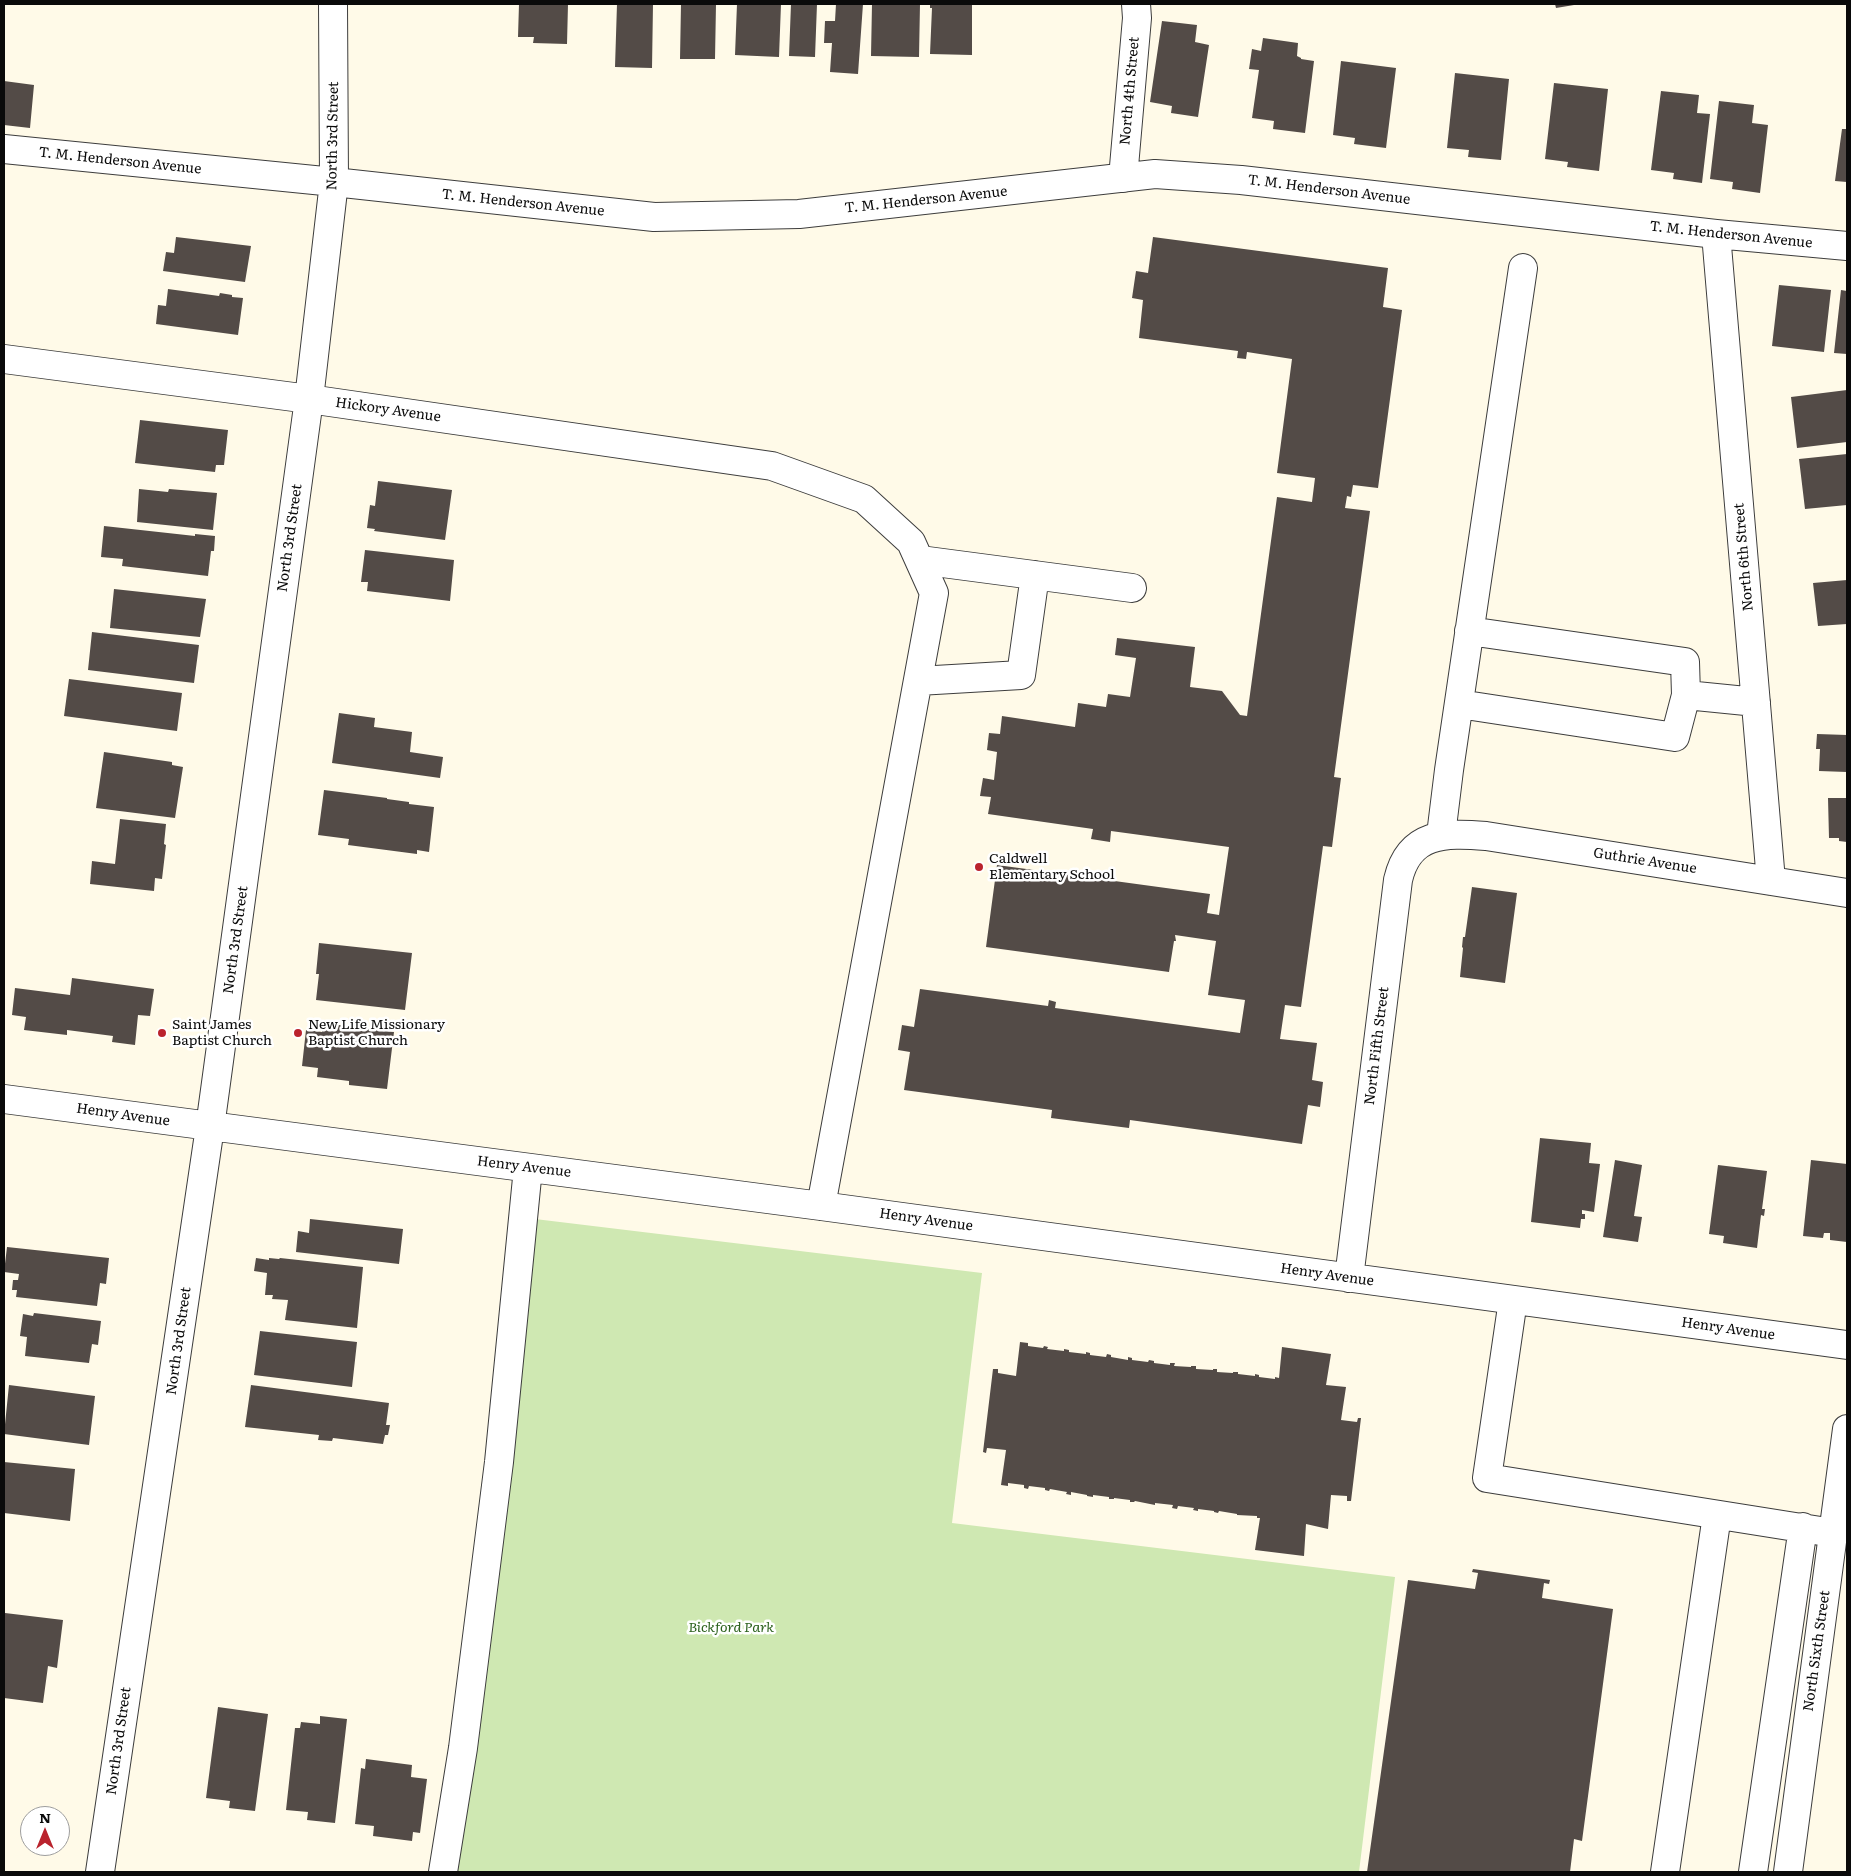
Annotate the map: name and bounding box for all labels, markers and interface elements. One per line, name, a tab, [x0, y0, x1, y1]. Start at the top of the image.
street label: North 4th Street	[1117, 36, 1143, 146]
street label: North 3rd Street	[324, 81, 342, 191]
street label: T. M. Henderson Avenue	[38, 144, 202, 178]
street label: T. M. Henderson Avenue	[1247, 172, 1411, 208]
street label: T. M. Henderson Avenue	[844, 183, 1008, 217]
street label: T. M. Henderson Avenue	[441, 186, 605, 220]
street label: T. M. Henderson Avenue	[1649, 218, 1813, 252]
street label: Hickory Avenue	[334, 394, 442, 426]
street label: North 3rd Street	[274, 483, 306, 593]
street label: North 6th Street	[1731, 502, 1757, 612]
street label: Guthrie Avenue	[1592, 845, 1698, 877]
place label: Caldwell Elementary School	[989, 851, 1115, 884]
marker: Caldwell Elementary School	[973, 861, 985, 873]
street label: North 3rd Street	[220, 885, 252, 995]
street label: North Fifth Street	[1361, 986, 1393, 1106]
place label: Saint James Baptist Church	[172, 1017, 272, 1050]
place label: New Life Missionary Baptist Church	[308, 1017, 445, 1050]
marker: Saint James Baptist Church	[156, 1027, 168, 1039]
marker: New Life Missionary Baptist Church	[292, 1027, 304, 1039]
street label: Henry Avenue	[75, 1100, 171, 1130]
street label: Henry Avenue	[476, 1153, 572, 1181]
street label: Henry Avenue	[878, 1205, 974, 1235]
street label: Henry Avenue	[1279, 1260, 1375, 1290]
street label: North 3rd Street	[163, 1286, 195, 1396]
street label: Henry Avenue	[1680, 1314, 1776, 1344]
street label: North Sixth Street	[1800, 1589, 1834, 1713]
park label: Bickford Park	[688, 1620, 774, 1636]
street label: North 3rd Street	[103, 1686, 135, 1796]
north arrow	[20, 1806, 70, 1856]
text: N	[39, 1807, 51, 1827]

